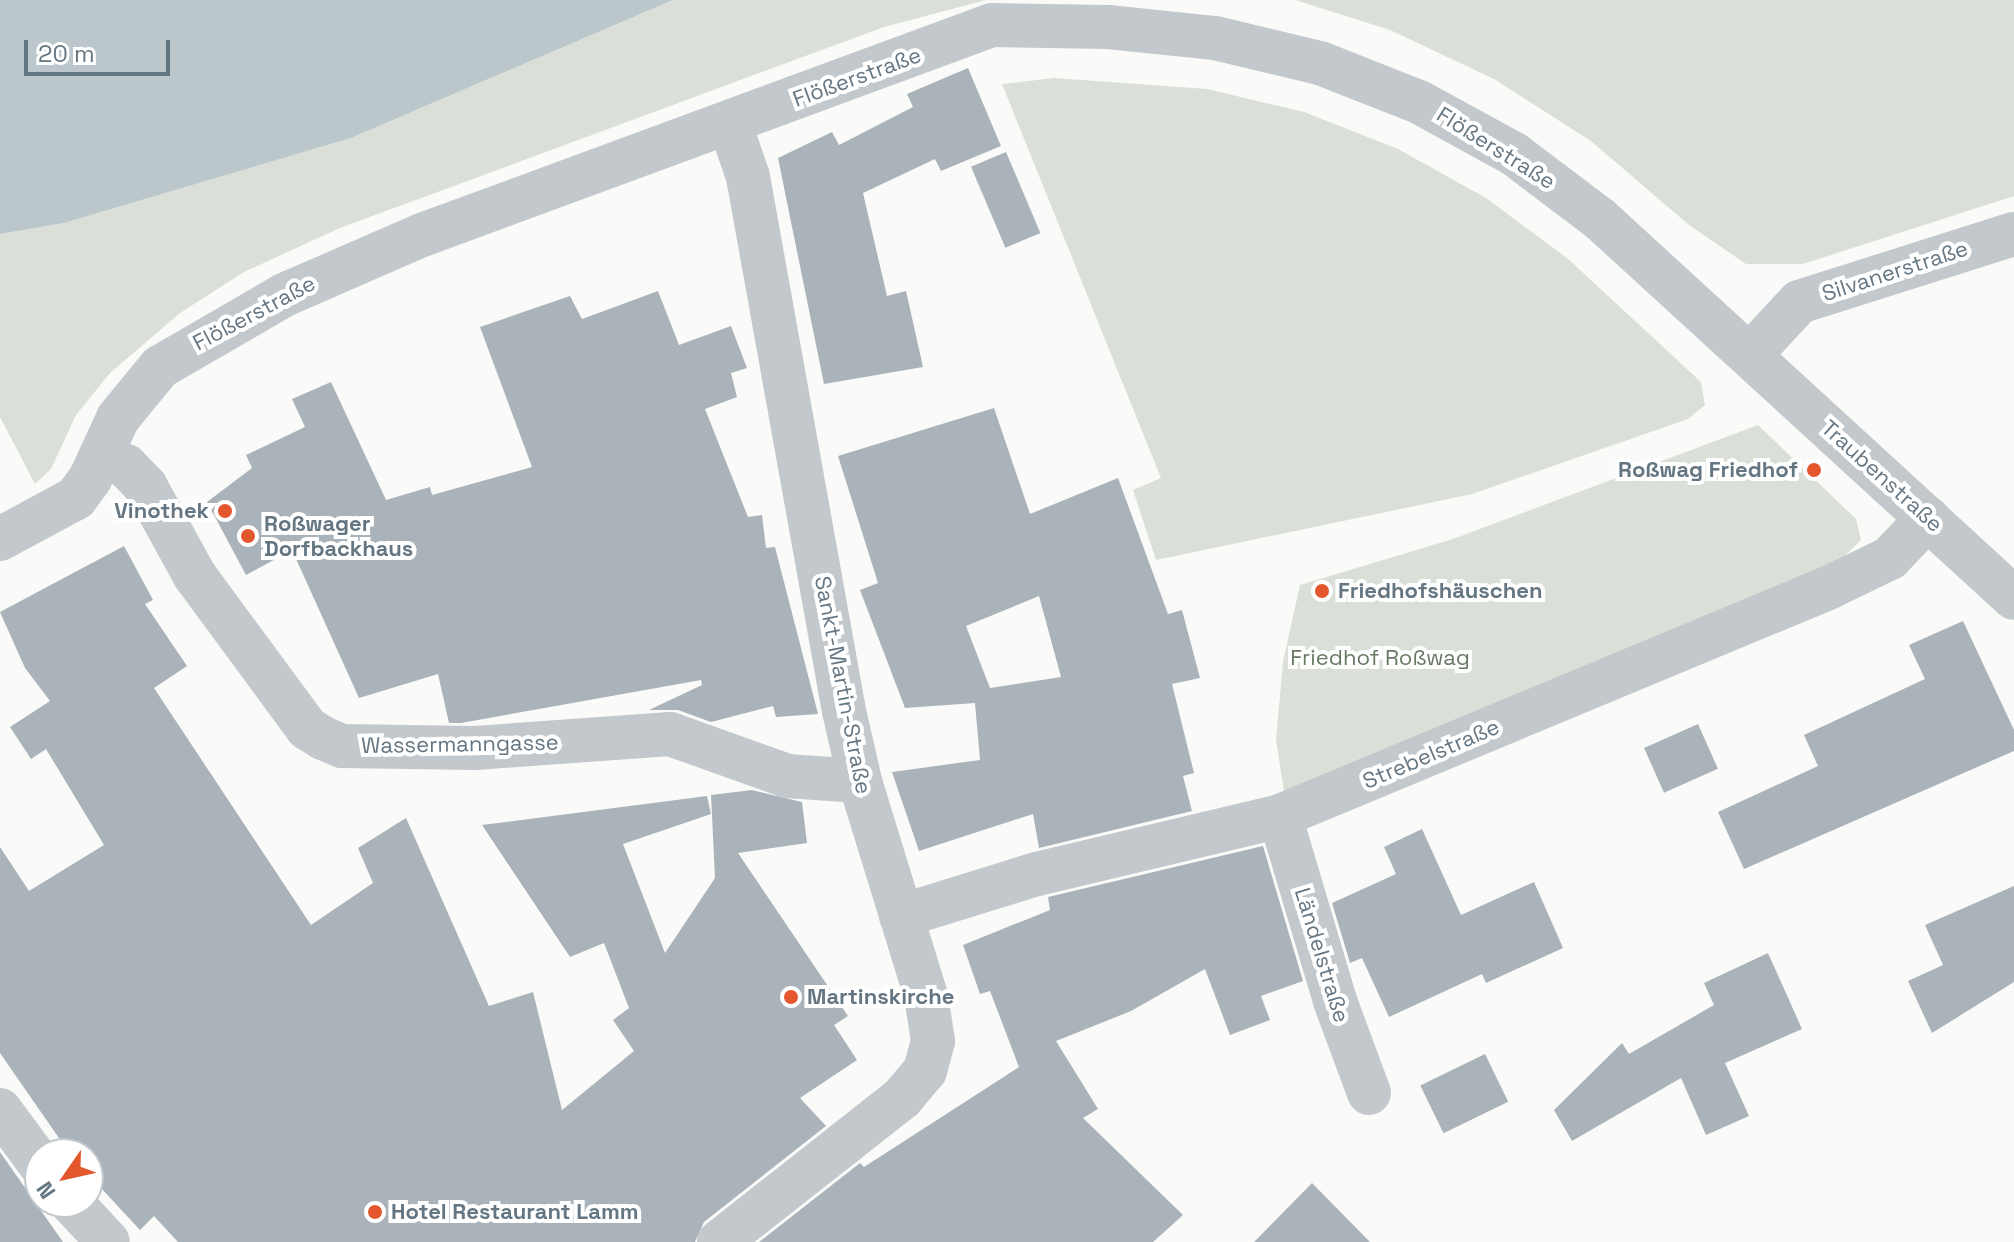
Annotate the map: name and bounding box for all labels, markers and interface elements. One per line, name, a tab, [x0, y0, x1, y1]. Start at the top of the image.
scale bar	[28, 24, 174, 74]
text: 20 m	[38, 38, 95, 69]
street label: Flößerstraße	[789, 42, 925, 112]
street label: Flößerstraße	[1432, 101, 1560, 195]
street label: Silvanerstraße	[1819, 235, 1971, 307]
street label: Flößerstraße	[188, 270, 320, 356]
street label: Traubenstraße	[1816, 414, 1948, 538]
place label: Roßwag Friedhof	[1618, 457, 1798, 483]
marker: Roßwag Friedhof	[1805, 461, 1823, 479]
place label: Vinothek	[114, 498, 209, 524]
marker: Vinothek	[216, 502, 234, 520]
place label: Roßwager Dorfbackhaus	[264, 510, 413, 562]
marker: Roßwager Dorfbackhaus	[239, 527, 257, 545]
street label: Sankt-Martin-Straße	[809, 574, 877, 796]
place label: Friedhofshäuschen	[1338, 578, 1542, 604]
marker: Friedhofshäuschen	[1313, 582, 1331, 600]
park label: Friedhof Roßwag	[1290, 645, 1470, 671]
street label: Strebelstraße	[1359, 713, 1503, 795]
street label: Wassermanngasse	[361, 729, 559, 759]
street label: Ländelstraße	[1289, 884, 1355, 1026]
place label: Martinskirche	[807, 984, 955, 1010]
marker: Martinskirche	[782, 988, 800, 1006]
north arrow	[24, 1138, 104, 1218]
text: N	[30, 1176, 61, 1204]
place label: Hotel Restaurant Lamm	[391, 1199, 638, 1225]
marker: Hotel Restaurant Lamm	[366, 1203, 384, 1221]

